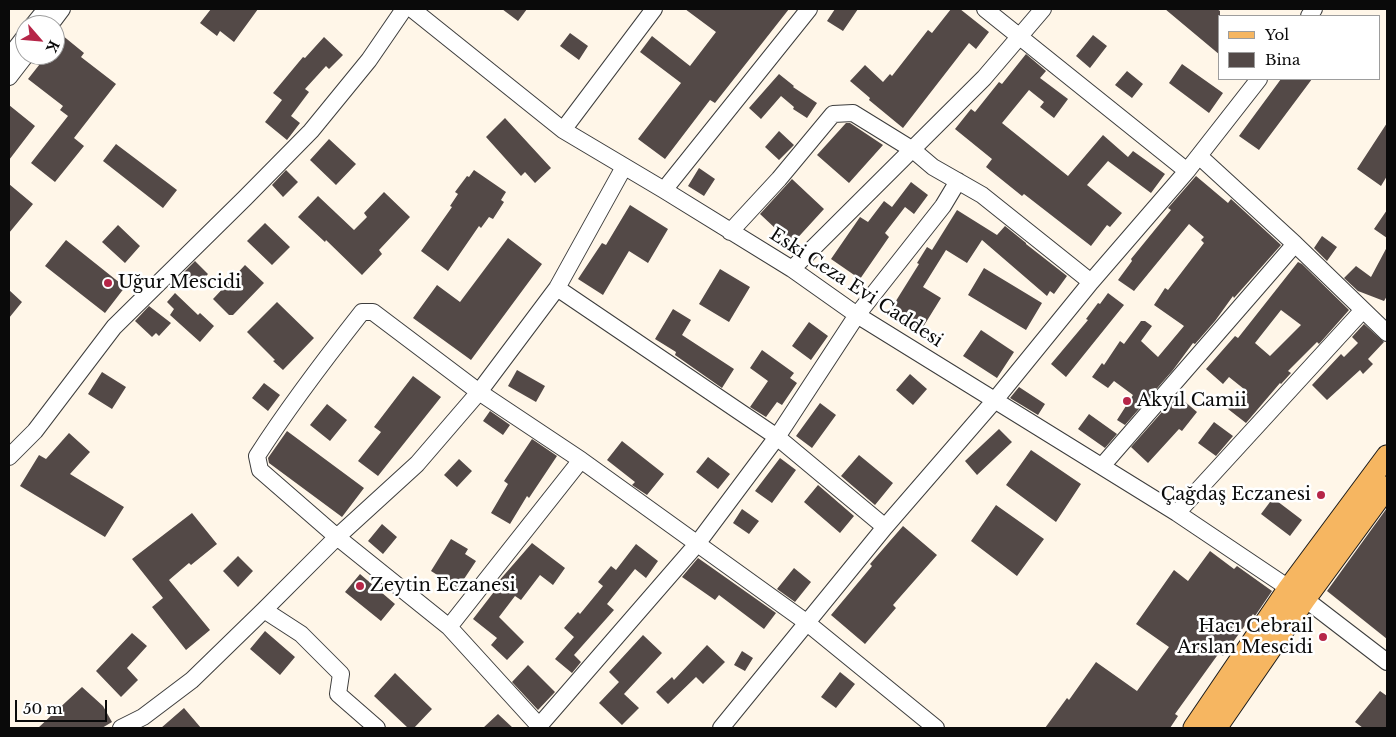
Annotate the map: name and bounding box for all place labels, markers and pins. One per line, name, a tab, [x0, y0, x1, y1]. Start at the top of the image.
place label: Uğur Mescidi	[118, 272, 241, 294]
marker: Uğur Mescidi	[102, 277, 114, 289]
place label: Akyıl Camii	[1137, 390, 1247, 412]
marker: Akyıl Camii	[1121, 395, 1133, 407]
place label: Çağdaş Eczanesi	[1161, 484, 1311, 506]
marker: Çağdaş Eczanesi	[1315, 489, 1327, 501]
place label: Zeytin Eczanesi	[370, 575, 516, 597]
marker: Zeytin Eczanesi	[354, 580, 366, 592]
place label: Hacı Cebrail Arslan Mescidi	[1177, 616, 1313, 659]
marker: Hacı Cebrail Arslan Mescidi	[1317, 631, 1329, 643]

